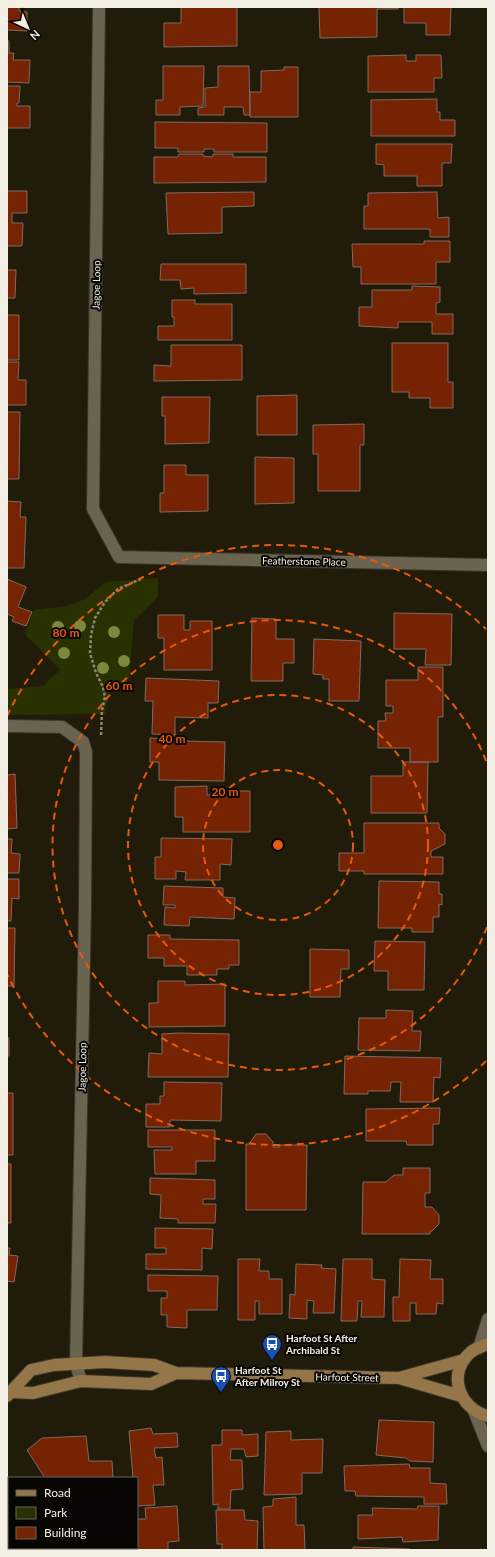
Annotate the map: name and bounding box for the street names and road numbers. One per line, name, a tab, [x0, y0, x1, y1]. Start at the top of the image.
street label: Jagoe Loop	[90, 260, 102, 310]
street label: Featherstone Place	[262, 554, 346, 568]
street label: Jagoe Loop	[76, 1042, 88, 1092]
street label: Harfoot Street	[315, 1370, 379, 1384]

